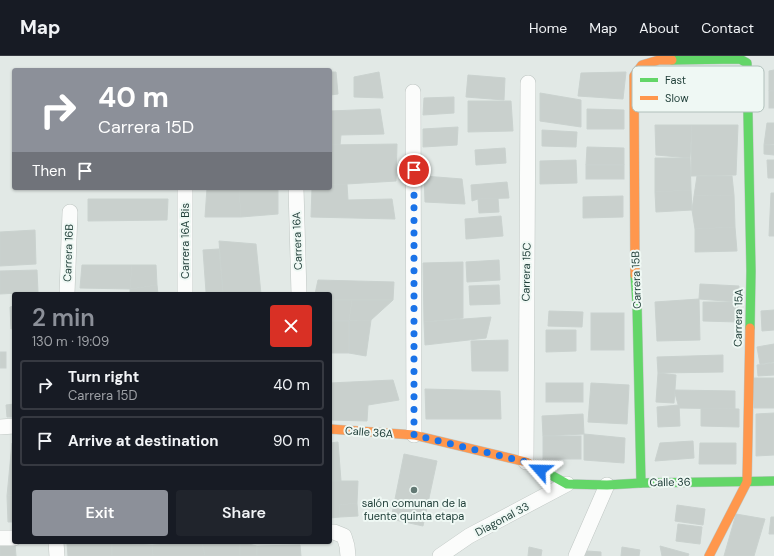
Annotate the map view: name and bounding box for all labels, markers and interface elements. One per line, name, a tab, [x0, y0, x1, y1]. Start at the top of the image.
text: Map	[20, 15, 60, 40]
text: Home	[529, 19, 567, 37]
text: Map	[589, 19, 617, 37]
text: About	[639, 19, 679, 37]
text: Contact	[701, 19, 754, 37]
legend	[632, 66, 764, 112]
text: Fast	[665, 73, 686, 87]
text: 40 m	[98, 79, 169, 116]
icon: right	[32, 84, 84, 136]
text: Slow	[665, 91, 689, 105]
text: Carrera 15D	[98, 115, 194, 139]
pin	[397, 153, 431, 187]
icon: arrive	[403, 159, 425, 181]
icon: arrive	[74, 160, 96, 182]
text: Then	[32, 161, 66, 181]
street label: Carrera 16A Bis	[178, 203, 192, 279]
street label: Carrera 16A	[289, 212, 305, 270]
street label: Carrera 16B	[60, 223, 76, 282]
street label: Carrera 15C	[518, 242, 534, 302]
street label: Carrera 15B	[628, 251, 644, 309]
street label: Carrera 15A	[730, 289, 746, 347]
text: 2 min	[32, 302, 95, 333]
button: close	[270, 305, 312, 347]
text: 130 m · 19:09	[32, 333, 109, 350]
text: Turn right	[68, 367, 139, 387]
icon: right	[34, 374, 56, 396]
text: 40 m	[273, 375, 310, 395]
text: Carrera 15D	[68, 387, 137, 404]
street label: Calle 36A	[344, 423, 394, 441]
icon: arrive	[34, 430, 56, 452]
text: Arrive at destination	[68, 431, 219, 451]
text: 90 m	[273, 431, 310, 451]
position arrow	[519, 449, 561, 491]
street label: Calle 36	[649, 475, 691, 489]
marker: salón comunan de la fuente quinta etapa	[409, 485, 419, 495]
button: Exit	[32, 490, 168, 536]
button: Share	[176, 490, 312, 536]
place label: salón comunan de la fuente quinta etapa	[362, 496, 466, 523]
street label: Diagonal 33	[473, 499, 531, 539]

